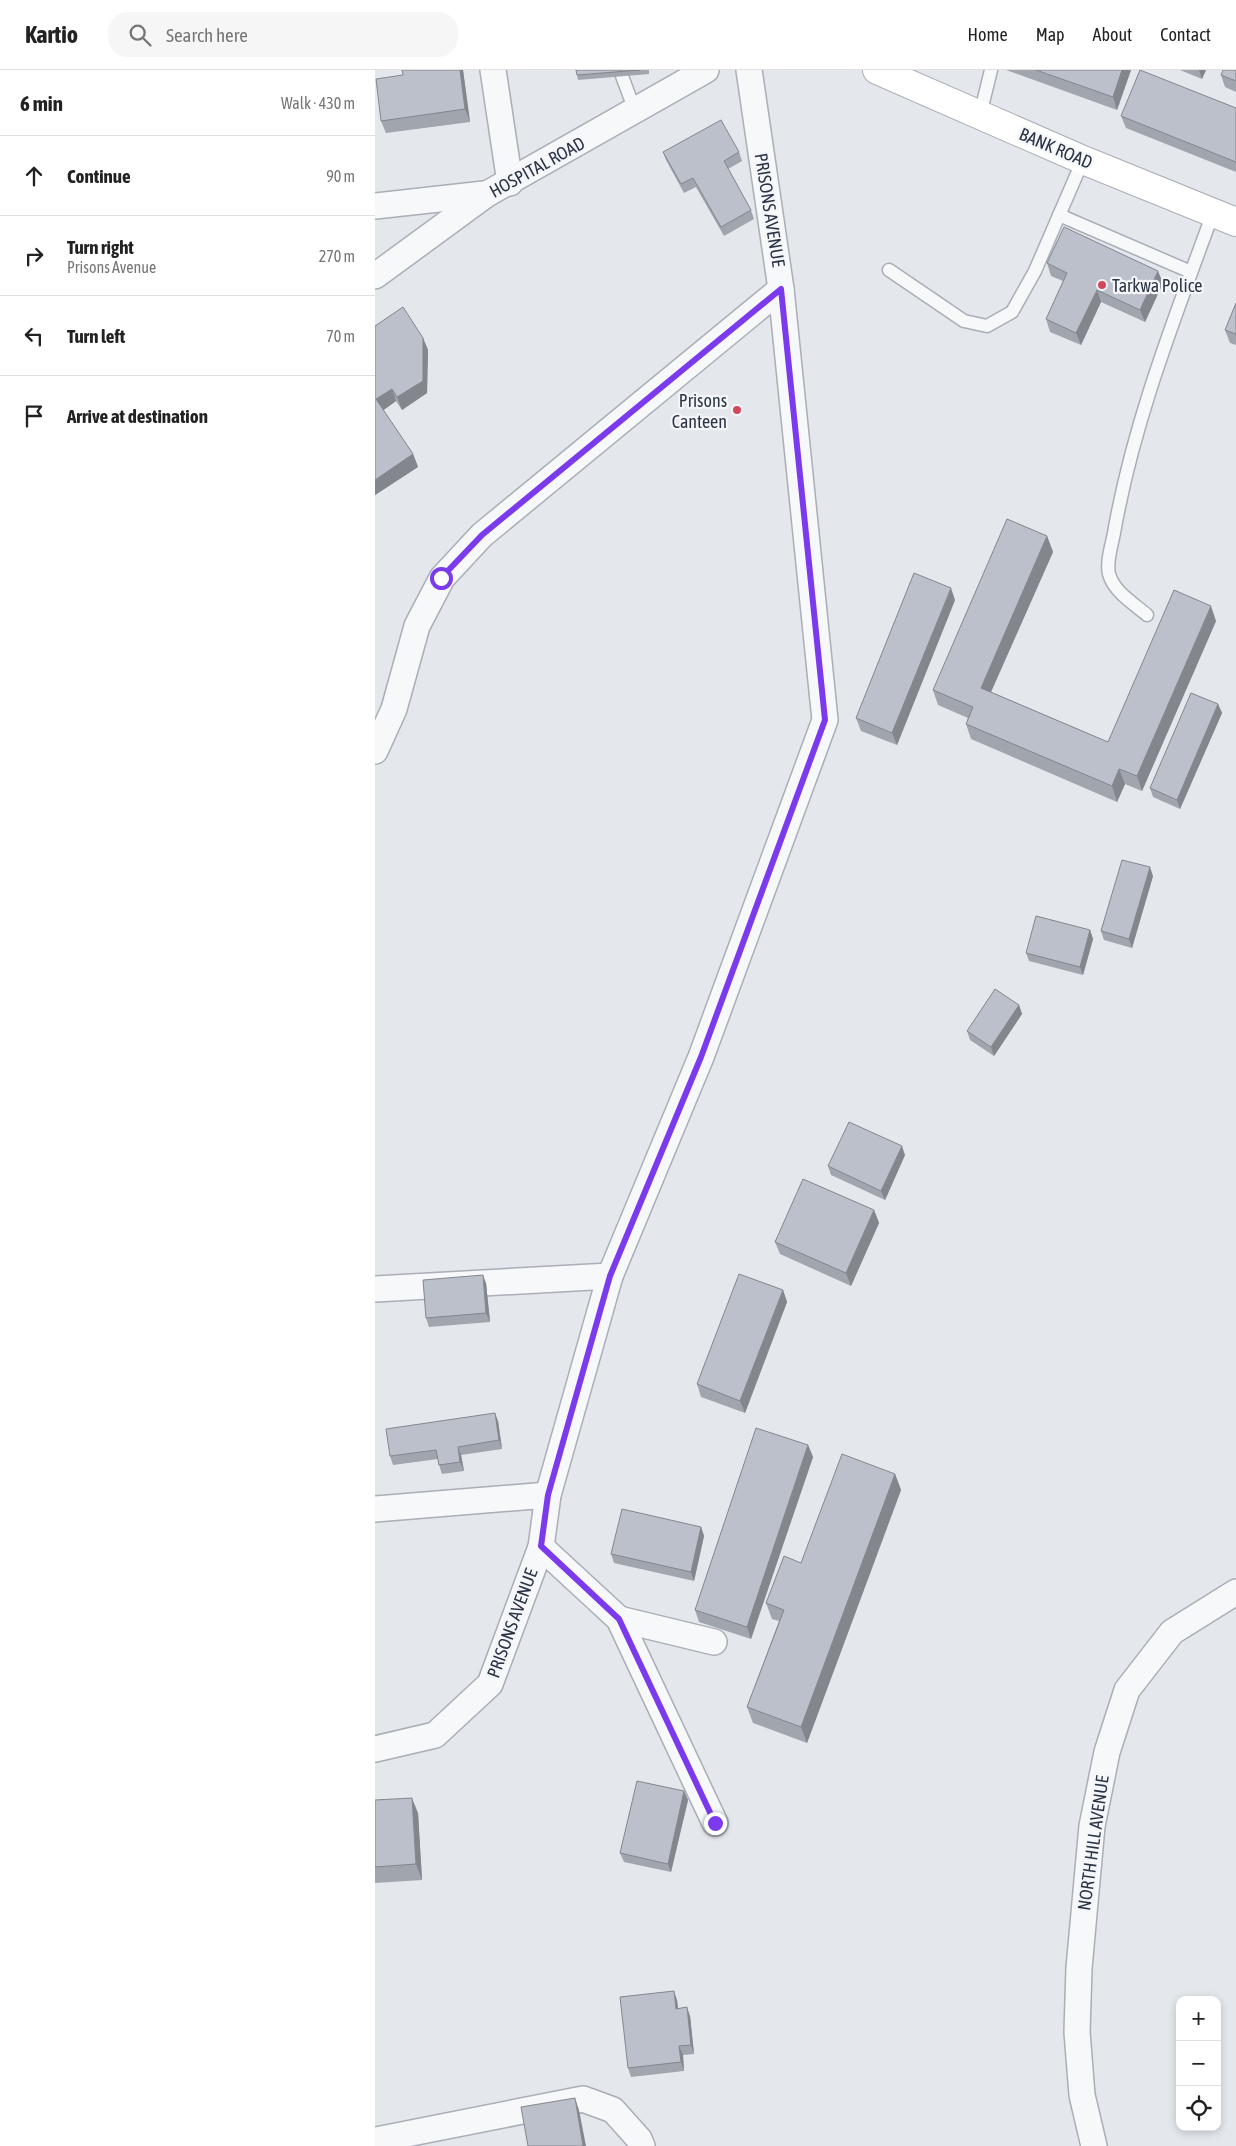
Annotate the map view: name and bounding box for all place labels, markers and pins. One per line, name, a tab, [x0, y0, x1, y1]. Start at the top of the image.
place label: Tarkwa Police	[1112, 275, 1203, 296]
marker: Tarkwa Police	[1096, 279, 1108, 291]
place label: Prisons Canteen	[672, 390, 727, 432]
marker: Prisons Canteen	[731, 404, 743, 416]

